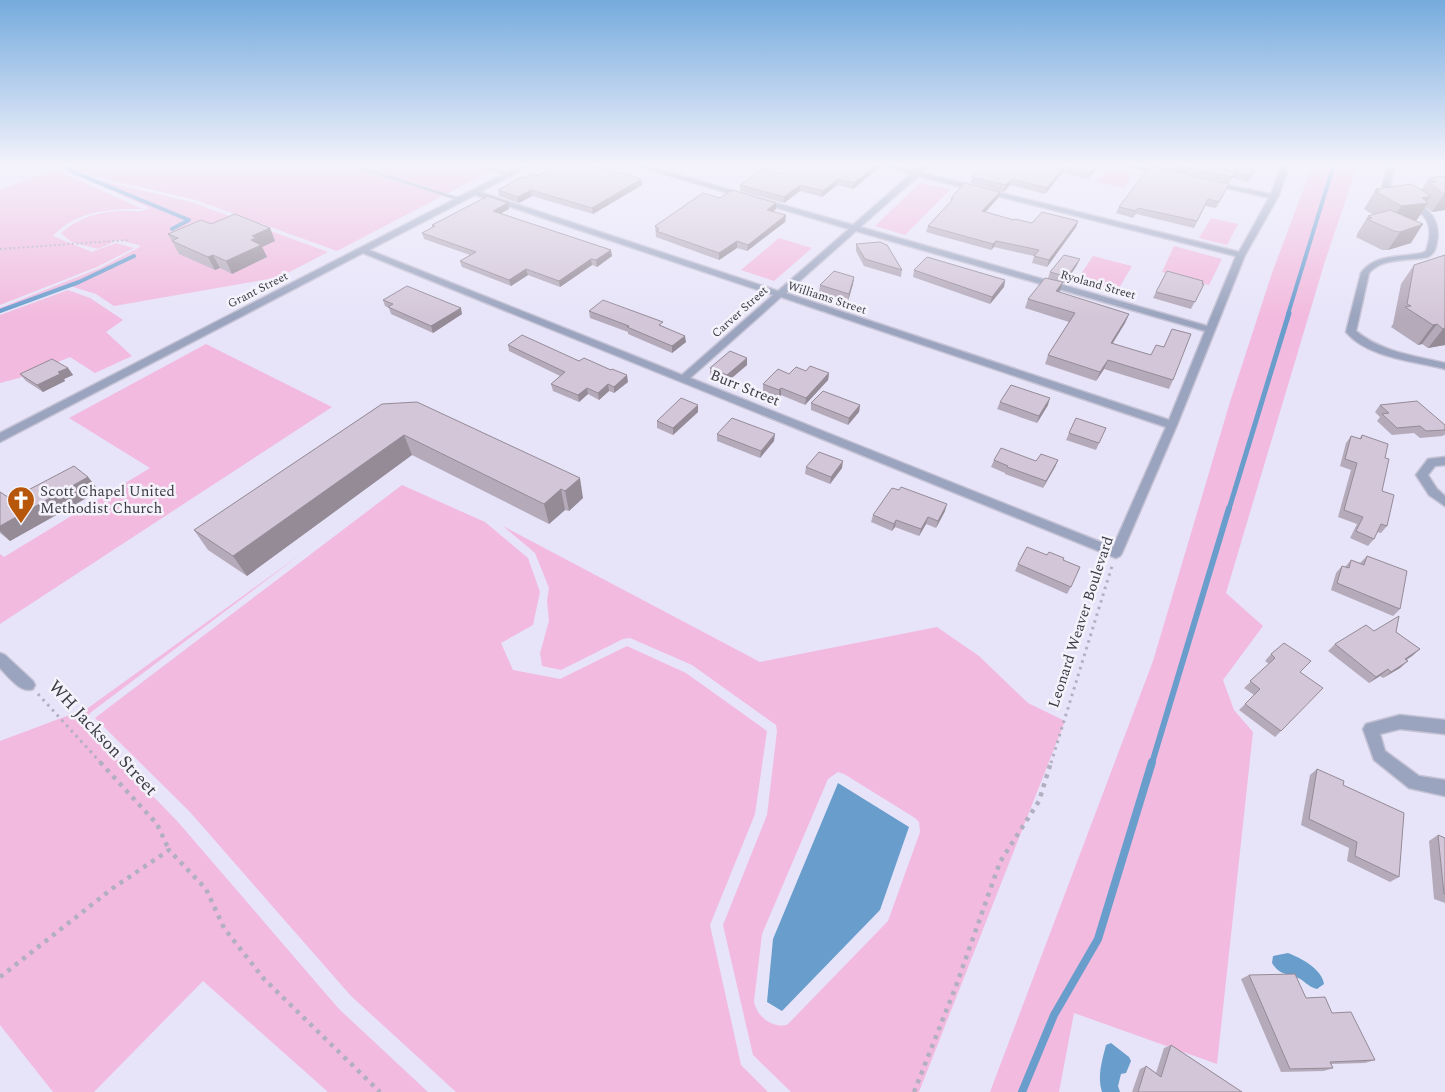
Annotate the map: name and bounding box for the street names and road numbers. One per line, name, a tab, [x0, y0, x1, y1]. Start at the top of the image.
street label: Ryoland Street	[1058, 265, 1138, 305]
street label: Grant Street	[224, 267, 292, 313]
street label: Williams Street	[785, 276, 869, 320]
street label: Carver Street	[708, 281, 772, 343]
street label: Burr Street	[707, 364, 783, 412]
street label: Leonard Weaver Boulevard	[1042, 533, 1120, 711]
street label: WH Jackson Street	[42, 674, 164, 802]

